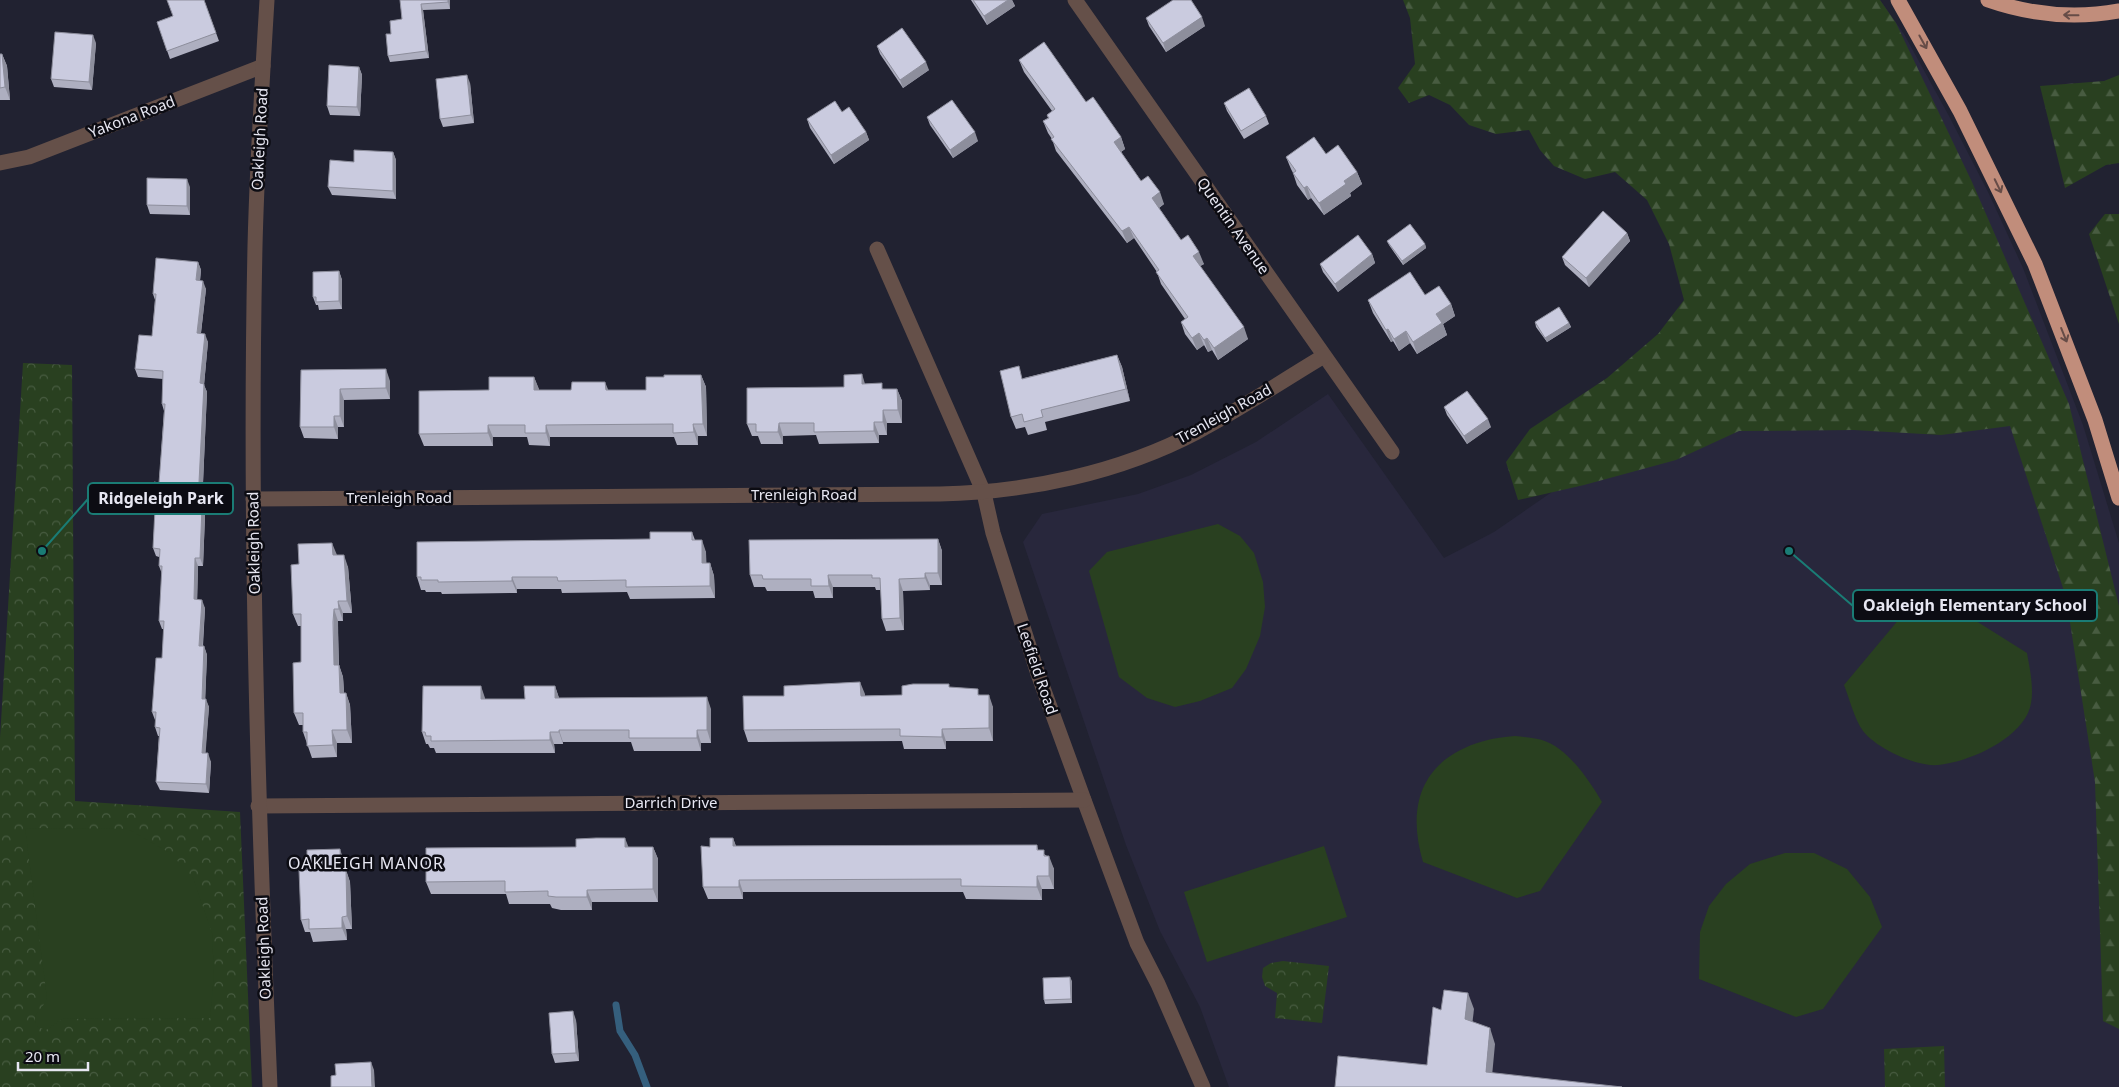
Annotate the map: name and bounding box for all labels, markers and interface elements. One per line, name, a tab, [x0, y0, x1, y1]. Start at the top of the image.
one-way arrow	[2063, 10, 2079, 20]
one-way arrow	[1918, 34, 1928, 49]
street label: Oakleigh Road	[246, 87, 272, 191]
street label: Yakona Road	[86, 90, 178, 142]
street label: Quentin Avenue	[1193, 173, 1275, 278]
one-way arrow	[1994, 178, 2003, 193]
one-way arrow	[2060, 326, 2069, 342]
street label: Trenleigh Road	[1172, 379, 1275, 448]
callout: Ridgeleigh Park	[88, 483, 233, 514]
street label: Trenleigh Road	[751, 484, 857, 504]
text: Ridgeleigh Park	[98, 487, 224, 509]
street label: Trenleigh Road	[346, 487, 452, 507]
street label: Oakleigh Road	[242, 491, 264, 595]
callout: Oakleigh Elementary School	[1853, 590, 2097, 621]
text: Oakleigh Elementary School	[1863, 594, 2087, 616]
street label: Leefield Road	[1013, 620, 1063, 717]
street label: Darrich Drive	[624, 792, 718, 812]
district label: OAKLEIGH MANOR	[288, 852, 444, 874]
street label: Oakleigh Road	[251, 896, 275, 1000]
scale bar	[18, 1040, 88, 1072]
text: 20 m	[25, 1046, 60, 1066]

